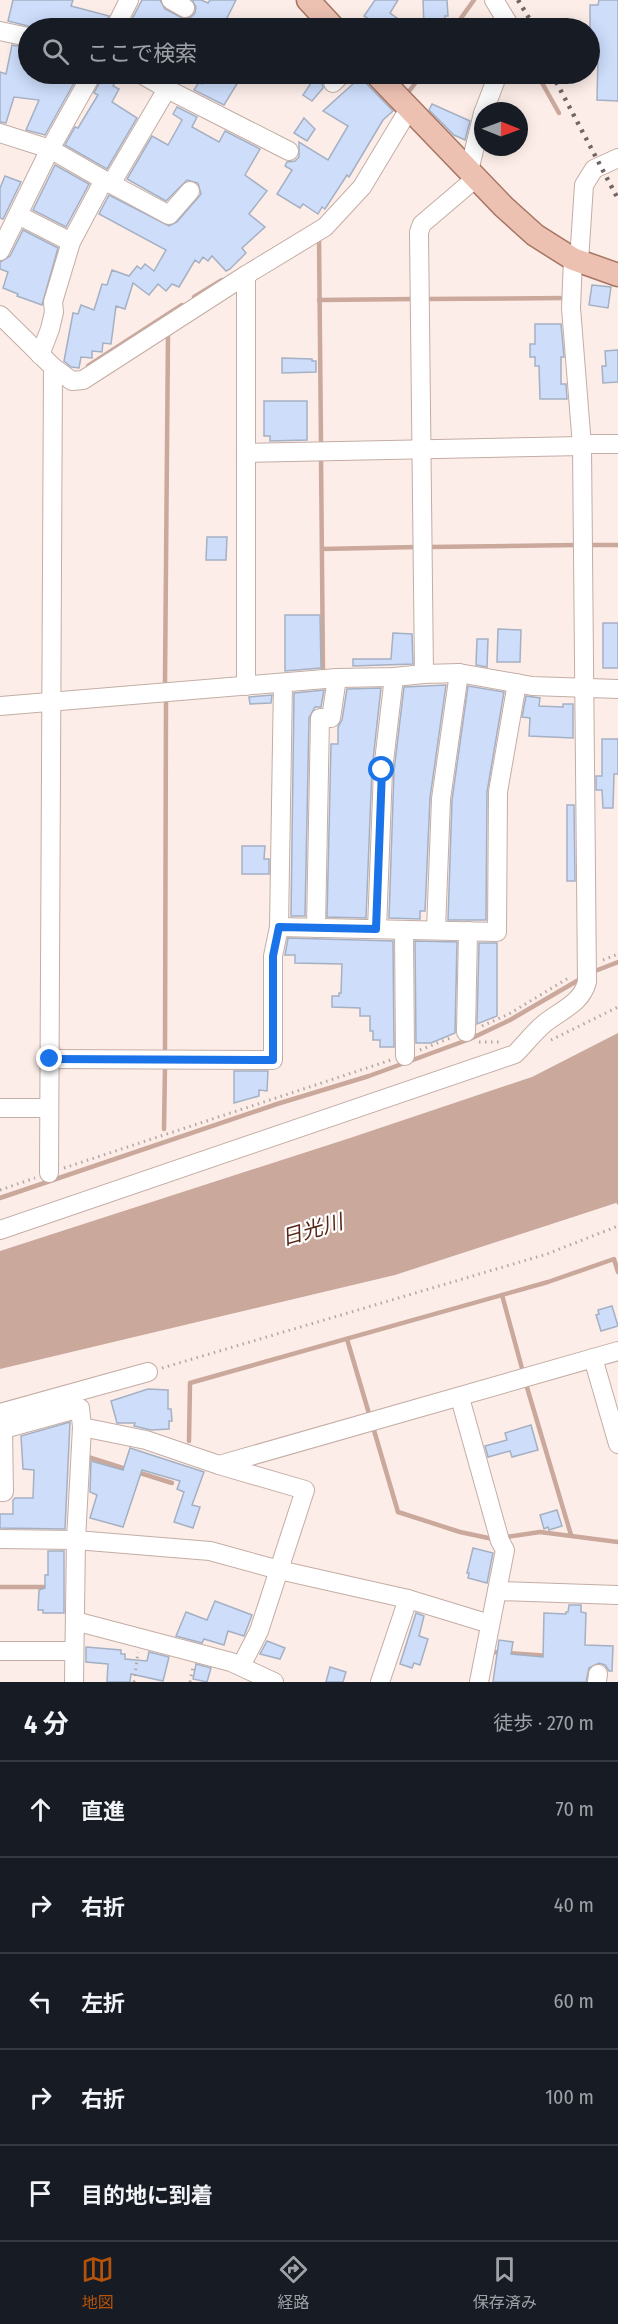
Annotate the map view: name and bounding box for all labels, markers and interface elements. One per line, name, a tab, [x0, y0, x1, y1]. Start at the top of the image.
search box	[18, 18, 600, 84]
icon: search	[39, 35, 72, 68]
text: ここで検索	[87, 40, 197, 67]
north arrow	[474, 102, 528, 156]
route start	[368, 756, 394, 782]
route end	[36, 1045, 62, 1071]
water label: 日光川	[278, 1208, 348, 1251]
text: 4 分	[24, 1709, 69, 1740]
text: 徒歩 · 270 m	[493, 1711, 594, 1735]
icon: ahead	[24, 1793, 57, 1826]
text: 70 m	[556, 1797, 594, 1821]
text: 直進	[81, 1798, 125, 1825]
icon: right	[24, 1889, 57, 1922]
text: 40 m	[554, 1893, 594, 1917]
text: 右折	[81, 1894, 125, 1921]
icon: left	[24, 1985, 57, 2018]
text: 60 m	[554, 1989, 594, 2013]
text: 左折	[81, 1990, 125, 2017]
icon: right	[24, 2081, 57, 2114]
text: 100 m	[545, 2085, 594, 2109]
text: 右折	[81, 2086, 125, 2113]
icon: arrive	[24, 2177, 57, 2210]
text: 目的地に到着	[81, 2182, 213, 2209]
tab: 地図	[81, 2253, 114, 2313]
tab: 経路	[277, 2253, 310, 2313]
tab: 保存済み	[473, 2253, 537, 2313]

